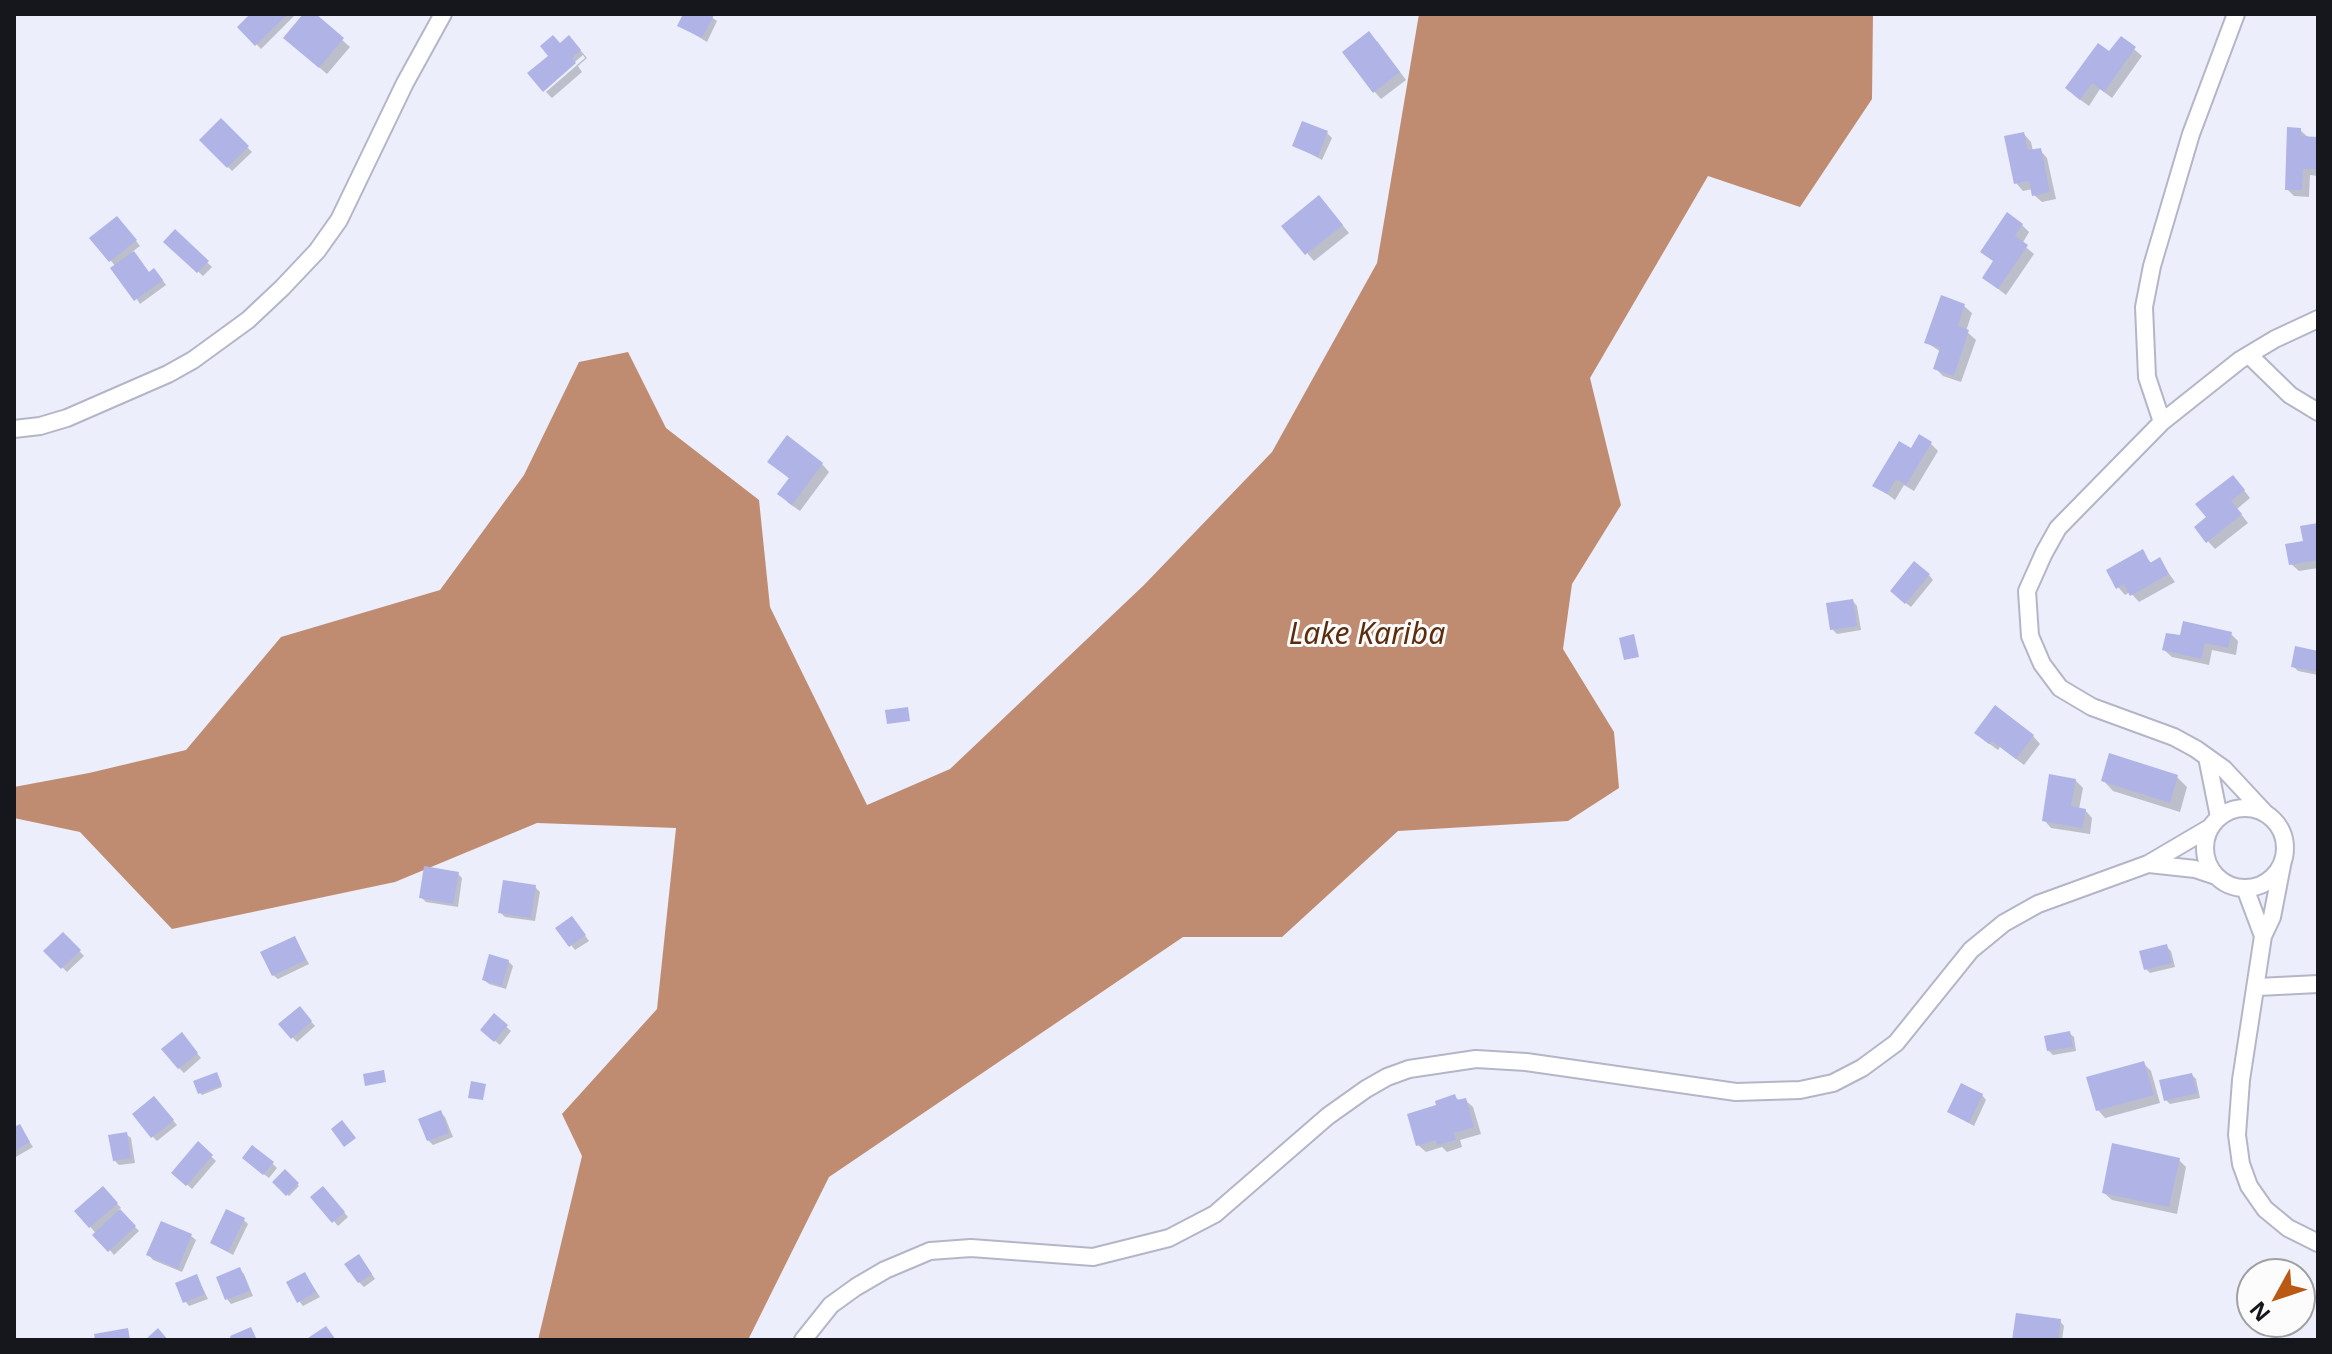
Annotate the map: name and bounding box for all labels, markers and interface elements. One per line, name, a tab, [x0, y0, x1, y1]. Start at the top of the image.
water label: Lake Kariba	[1289, 617, 1445, 653]
north arrow	[2236, 1258, 2316, 1338]
text: N	[2242, 1296, 2276, 1329]

